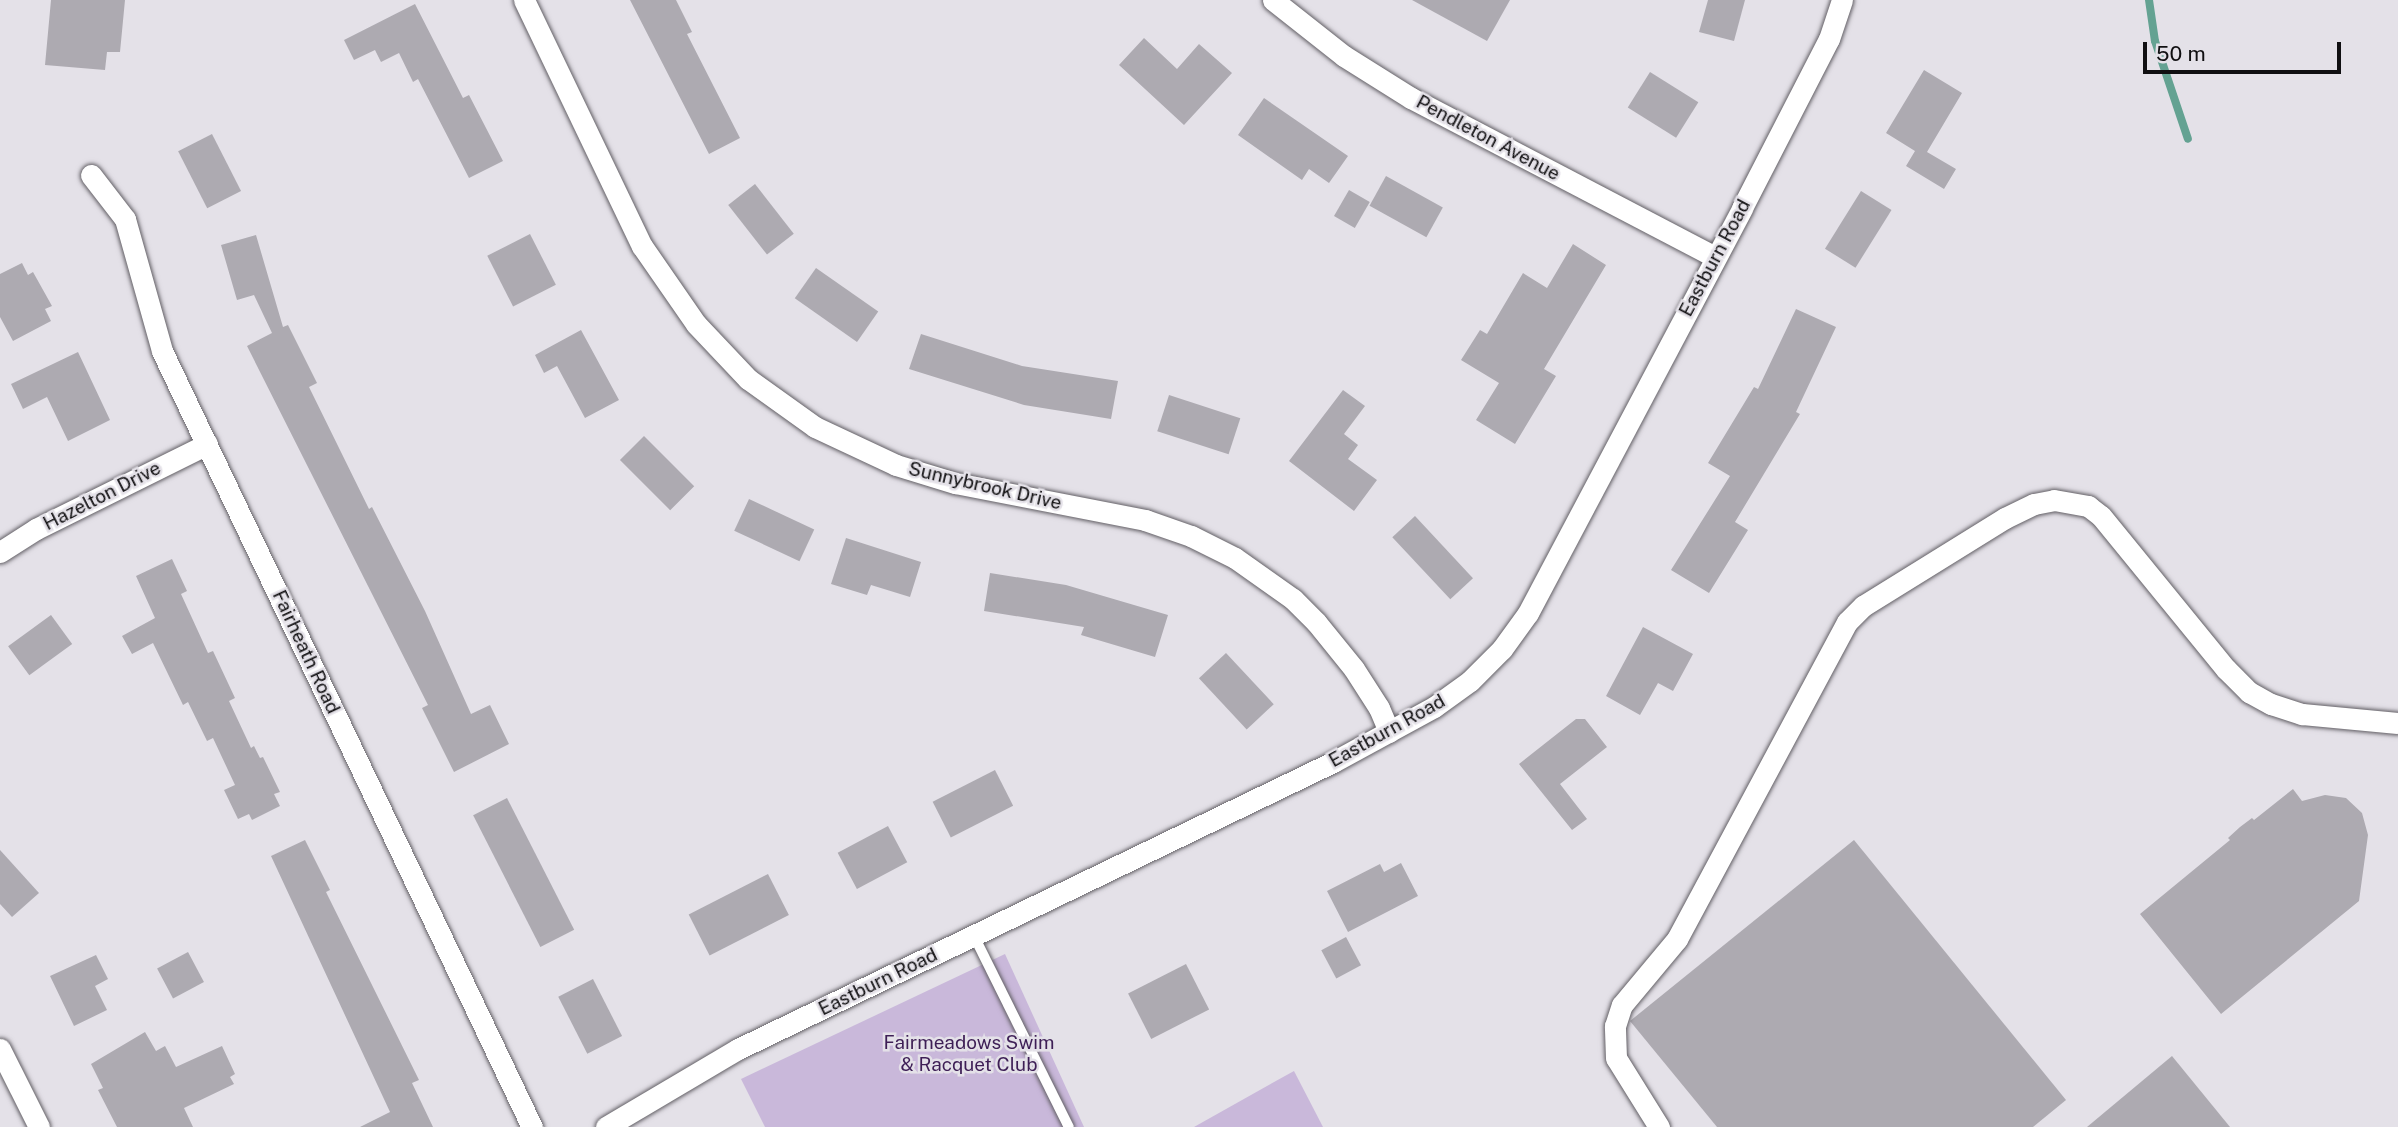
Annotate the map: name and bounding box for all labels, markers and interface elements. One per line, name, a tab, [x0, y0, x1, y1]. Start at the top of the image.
scale bar	[2146, 28, 2344, 72]
text: 50 m	[2156, 41, 2206, 66]
street label: Pendleton Avenue	[1412, 91, 1564, 185]
street label: Eastburn Road	[1675, 196, 1755, 320]
street label: Hazelton Drive	[39, 457, 165, 535]
street label: Sunnybrook Drive	[906, 457, 1064, 515]
street label: Fairheath Road	[267, 587, 345, 717]
street label: Eastburn Road	[1325, 690, 1449, 772]
street label: Eastburn Road	[815, 943, 941, 1021]
park label: Fairmeadows Swim & Racquet Club	[883, 1032, 1055, 1076]

